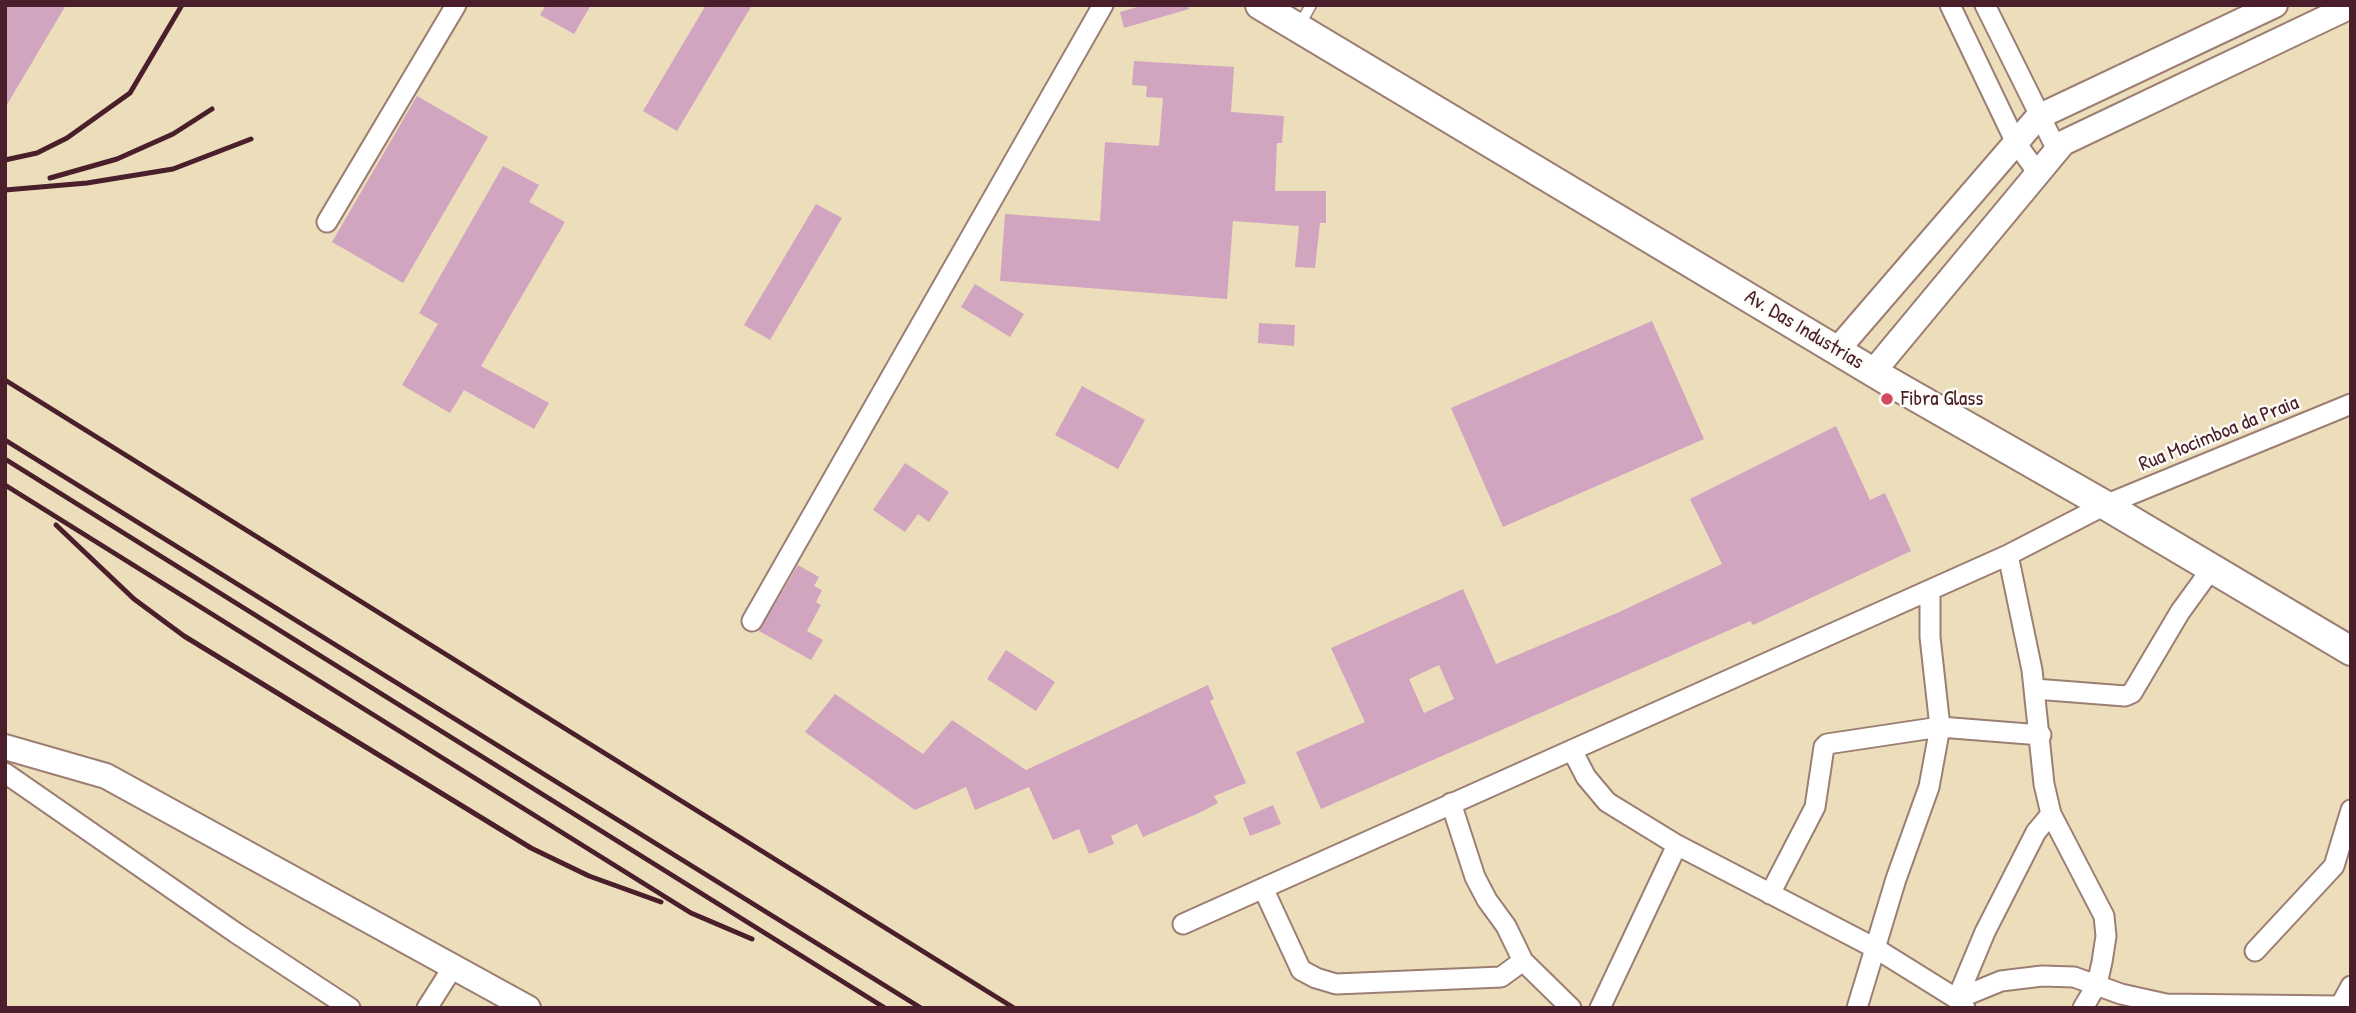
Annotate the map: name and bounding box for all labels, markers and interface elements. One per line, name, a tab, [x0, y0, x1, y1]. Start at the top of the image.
street label: Av. Das Industrias	[1740, 285, 1868, 375]
place label: Fibra Glass	[1901, 386, 1983, 412]
marker: Fibra Glass	[1879, 391, 1895, 407]
street label: Rua Mocimboa da Praia	[2136, 391, 2302, 477]

